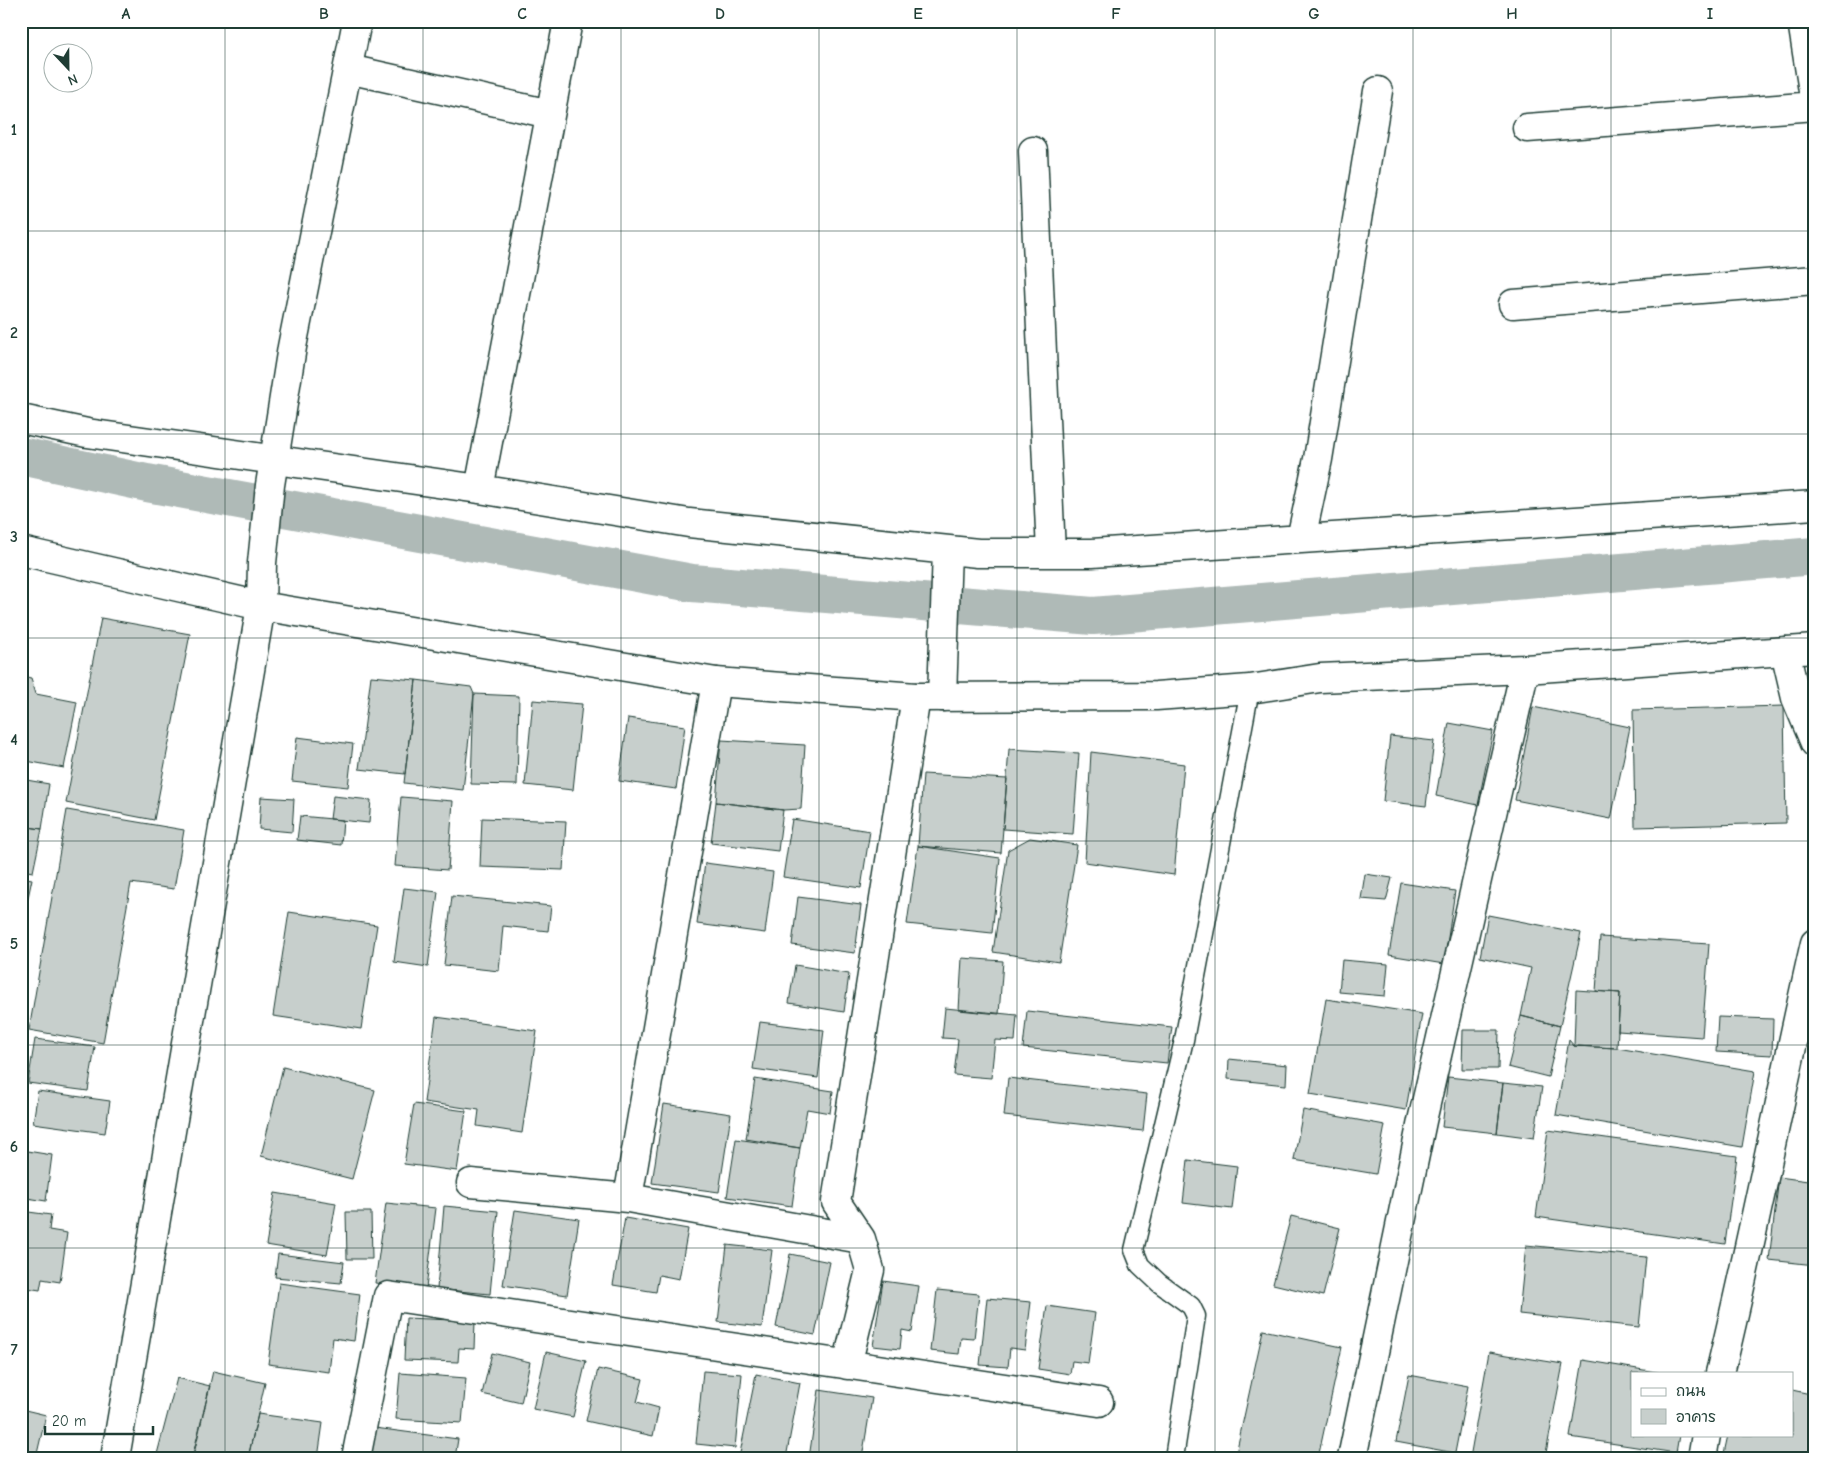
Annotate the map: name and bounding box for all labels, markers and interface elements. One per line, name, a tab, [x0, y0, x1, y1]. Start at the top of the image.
text: A	[122, 5, 131, 23]
text: B	[319, 5, 329, 23]
text: C	[517, 5, 527, 23]
text: D	[715, 5, 725, 23]
text: E	[913, 5, 923, 23]
text: F	[1111, 5, 1121, 23]
text: G	[1308, 5, 1320, 23]
text: H	[1506, 5, 1518, 23]
text: I	[1707, 5, 1713, 23]
north arrow	[42, 42, 92, 92]
text: N	[65, 70, 80, 89]
text: 1	[11, 121, 17, 139]
text: 2	[10, 324, 18, 342]
text: 3	[10, 528, 18, 546]
text: 4	[10, 731, 18, 749]
text: 5	[10, 935, 18, 953]
text: 6	[10, 1138, 18, 1156]
text: 7	[10, 1341, 18, 1359]
legend	[1631, 1372, 1794, 1436]
text: ถนน	[1676, 1382, 1705, 1400]
scale bar	[45, 1404, 152, 1436]
text: อาคาร	[1676, 1408, 1716, 1426]
text: 20 m	[52, 1412, 86, 1430]

